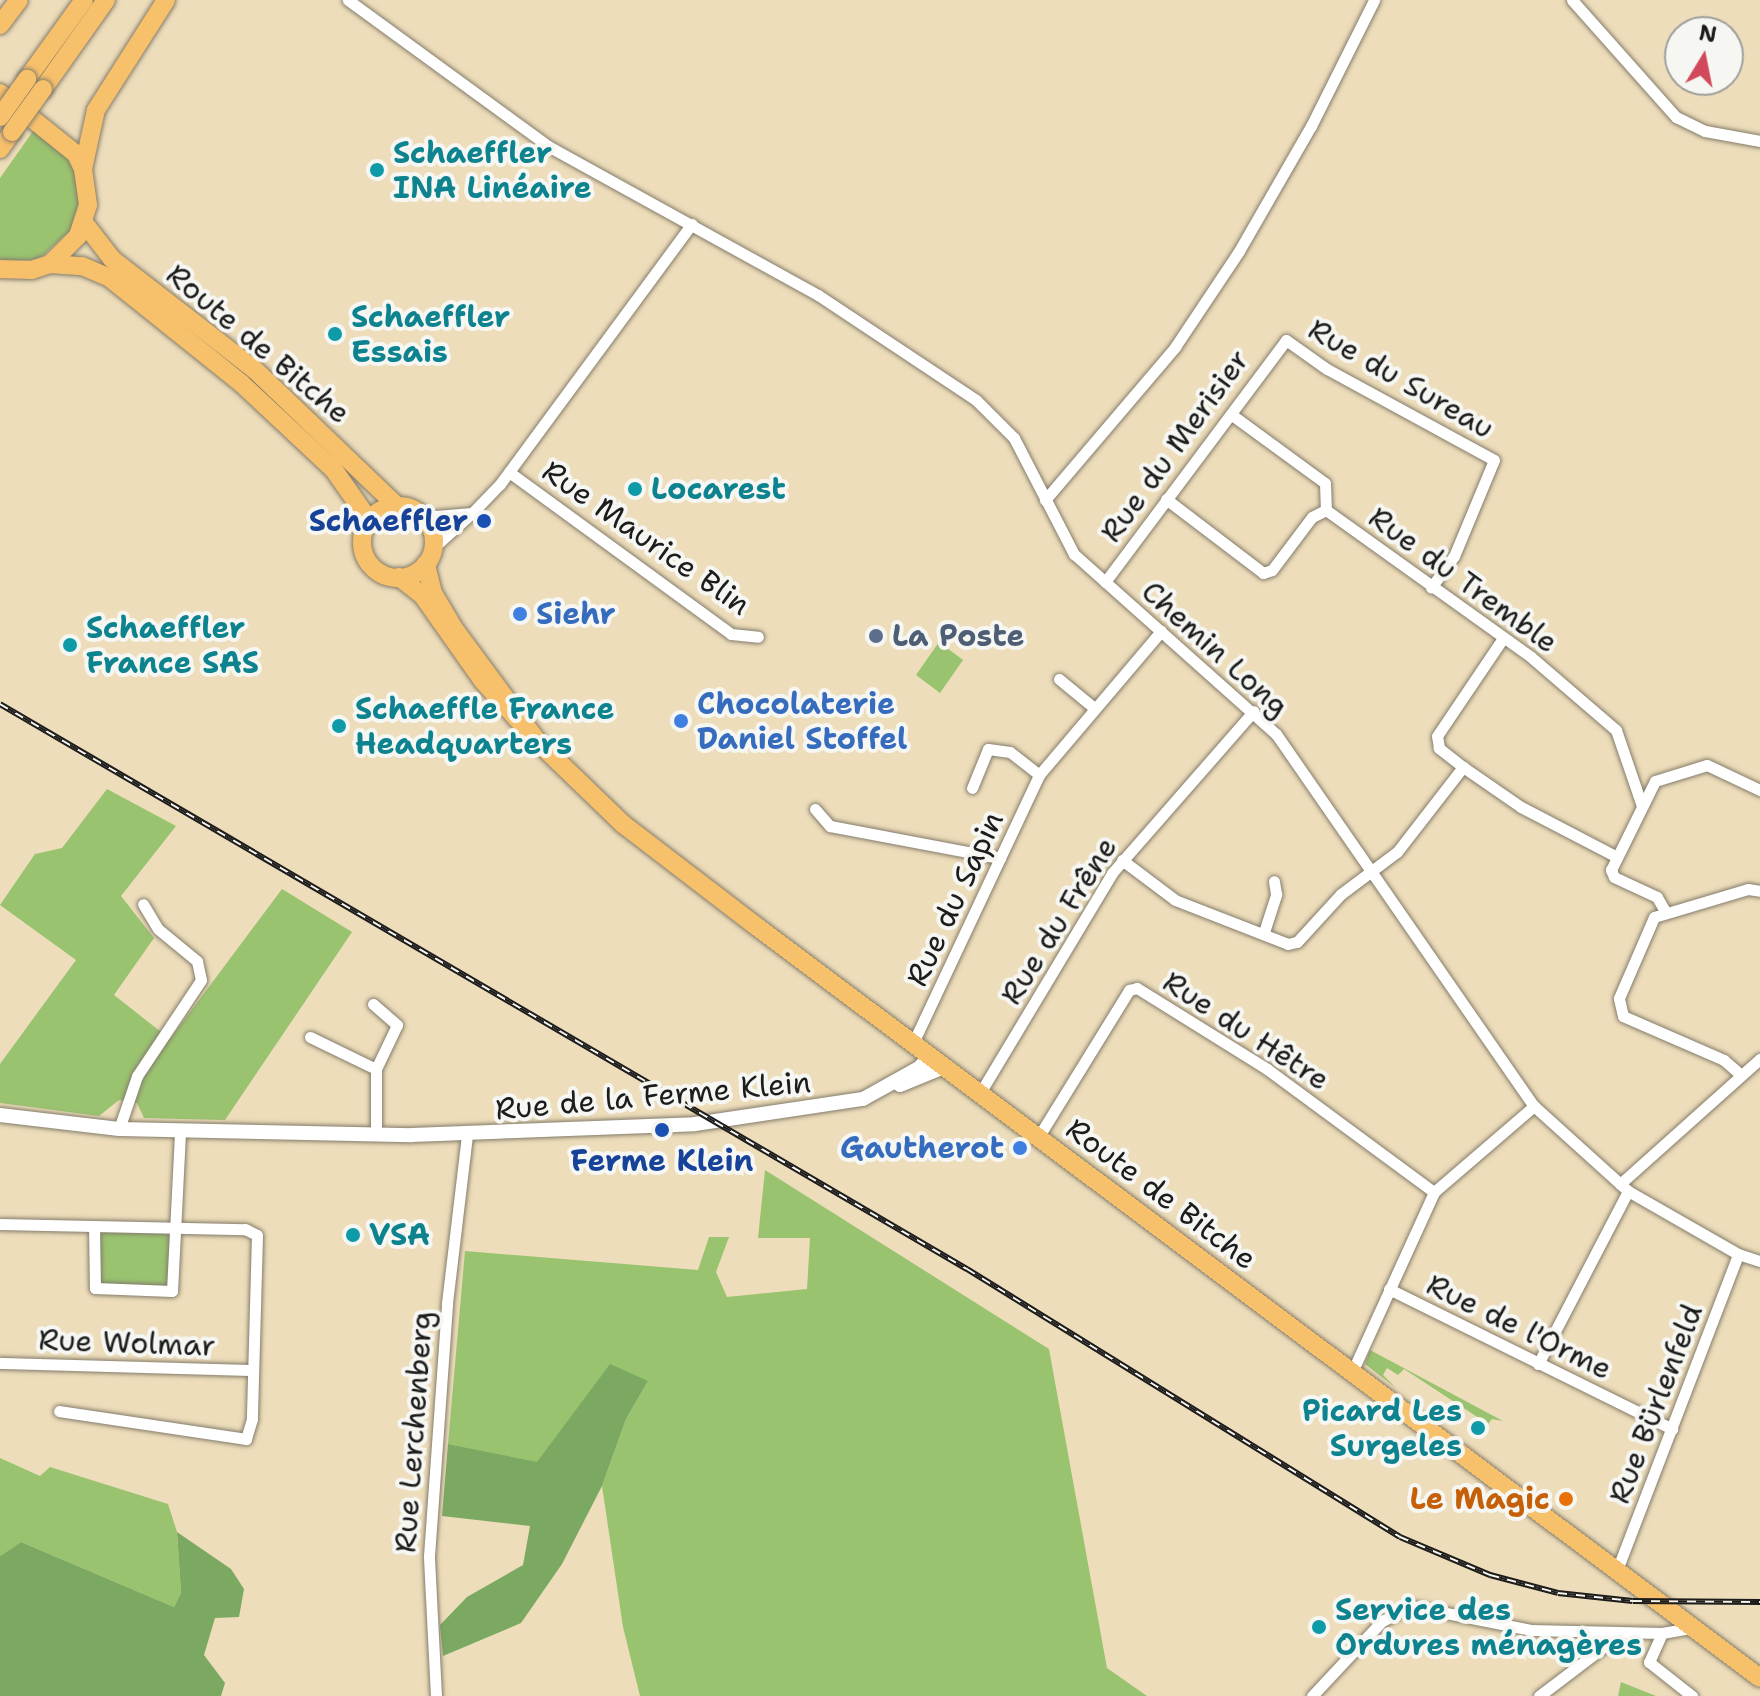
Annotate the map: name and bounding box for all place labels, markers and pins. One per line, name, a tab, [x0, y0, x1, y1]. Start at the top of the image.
place label: Schaeffler INA Linéaire	[393, 135, 592, 206]
marker: Schaeffler INA Linéaire	[368, 161, 386, 179]
place label: Schaeffler Essais	[351, 299, 510, 370]
marker: Schaeffler Essais	[326, 325, 344, 343]
place label: Locarest	[651, 471, 786, 507]
marker: Locarest	[626, 480, 644, 498]
place label: Schaeffler	[309, 503, 468, 539]
marker: Schaeffler	[475, 512, 493, 530]
place label: Siehr	[536, 596, 616, 632]
marker: Siehr	[511, 605, 529, 623]
place label: Schaeffler France SAS	[86, 610, 259, 680]
place label: La Poste	[892, 618, 1025, 654]
marker: La Poste	[867, 627, 885, 645]
marker: Schaeffler France SAS	[61, 636, 79, 654]
place label: Chocolaterie Daniel Stoffel	[697, 686, 907, 756]
place label: Schaeffle France Headquarters	[355, 691, 615, 762]
marker: Chocolaterie Daniel Stoffel	[672, 712, 690, 730]
marker: Schaeffle France Headquarters	[330, 717, 348, 735]
marker: Ferme Klein	[653, 1121, 671, 1139]
place label: Gautherot	[840, 1130, 1004, 1166]
marker: Gautherot	[1011, 1139, 1029, 1157]
place label: Ferme Klein	[571, 1143, 753, 1179]
place label: VSA	[369, 1217, 430, 1253]
marker: VSA	[344, 1226, 362, 1244]
place label: Picard Les Surgeles	[1302, 1393, 1462, 1464]
marker: Picard Les Surgeles	[1469, 1419, 1487, 1437]
place label: Le Magic	[1410, 1481, 1550, 1517]
marker: Le Magic	[1557, 1490, 1575, 1508]
place label: Service des Ordures ménagères	[1335, 1592, 1642, 1662]
marker: Service des Ordures ménagères	[1310, 1618, 1328, 1636]

